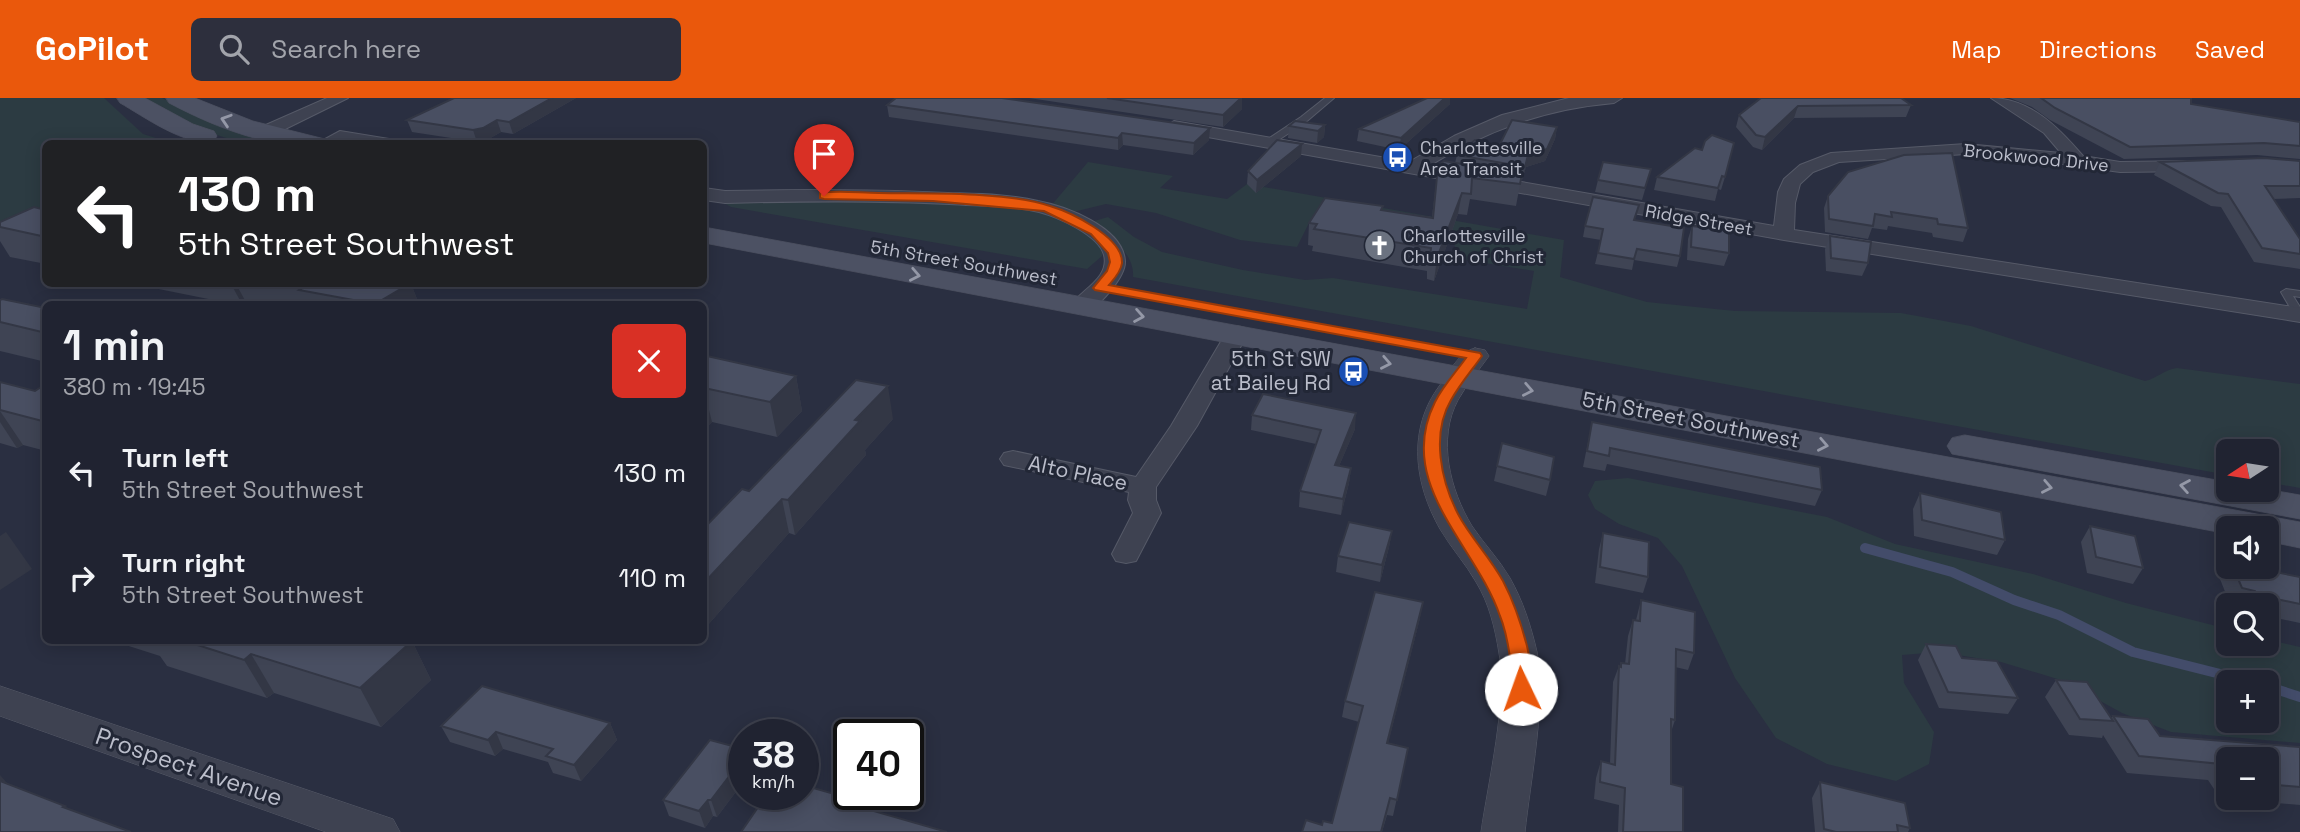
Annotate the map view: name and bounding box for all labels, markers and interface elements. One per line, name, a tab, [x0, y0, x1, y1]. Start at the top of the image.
search box	[191, 18, 681, 81]
text: GoPilot	[35, 28, 149, 70]
icon: search	[215, 30, 253, 68]
text: Search here	[271, 32, 421, 66]
text: Map	[1951, 34, 2001, 65]
text: Directions	[2039, 34, 2157, 65]
text: Saved	[2195, 34, 2265, 65]
one-way arrow	[220, 114, 233, 128]
pin	[794, 124, 854, 196]
icon: arrive	[805, 135, 843, 173]
place label: Charlottesville Area Transit	[1420, 136, 1543, 180]
street label: Brookwood Drive	[1962, 138, 2110, 177]
bus stop icon: Charlottesville Area Transit	[1380, 141, 1414, 175]
text: 130 m	[178, 163, 316, 225]
icon: left	[63, 168, 154, 259]
street label: Ridge Street	[1643, 199, 1755, 240]
text: 5th Street Southwest	[178, 224, 514, 264]
place label: Charlottesville Church of Christ	[1403, 224, 1544, 268]
church icon: Charlottesville Church of Christ	[1363, 229, 1397, 263]
street label: 5th Street Southwest	[869, 235, 1059, 290]
one-way arrow	[909, 266, 921, 281]
one-way arrow	[1133, 308, 1145, 323]
text: 1 min	[63, 319, 166, 372]
button: close	[612, 324, 686, 398]
place label: 5th St SW at Bailey Rd	[1211, 345, 1331, 396]
bus stop icon: 5th St SW at Bailey Rd	[1337, 354, 1371, 388]
one-way arrow	[1380, 354, 1392, 369]
text: 380 m · 19:45	[63, 372, 205, 402]
one-way arrow	[1522, 381, 1534, 396]
street label: 5th Street Southwest	[1580, 385, 1802, 454]
one-way arrow	[1817, 437, 1829, 452]
north arrow	[2216, 439, 2278, 502]
map controls	[2216, 439, 2279, 810]
text: Turn left	[122, 441, 229, 475]
street label: Alto Place	[1026, 449, 1130, 496]
icon: left	[63, 454, 101, 492]
text: 130 m	[614, 456, 686, 490]
text: 5th Street Southwest	[122, 475, 364, 505]
one-way arrow	[2041, 479, 2053, 494]
one-way arrow	[2179, 479, 2191, 494]
button: sound	[2216, 516, 2279, 579]
text: Turn right	[122, 546, 246, 580]
icon: right	[63, 559, 101, 597]
text: 110 m	[619, 561, 686, 595]
text: 5th Street Southwest	[122, 580, 364, 610]
button: search	[2216, 593, 2279, 656]
position arrow	[1484, 652, 1558, 726]
button: +	[2216, 670, 2279, 733]
speed limit sign: 40	[833, 719, 924, 810]
street label: Prospect Avenue	[92, 720, 287, 813]
text: 38	[752, 733, 795, 777]
button: −	[2216, 747, 2279, 810]
text: km/h	[752, 770, 795, 793]

